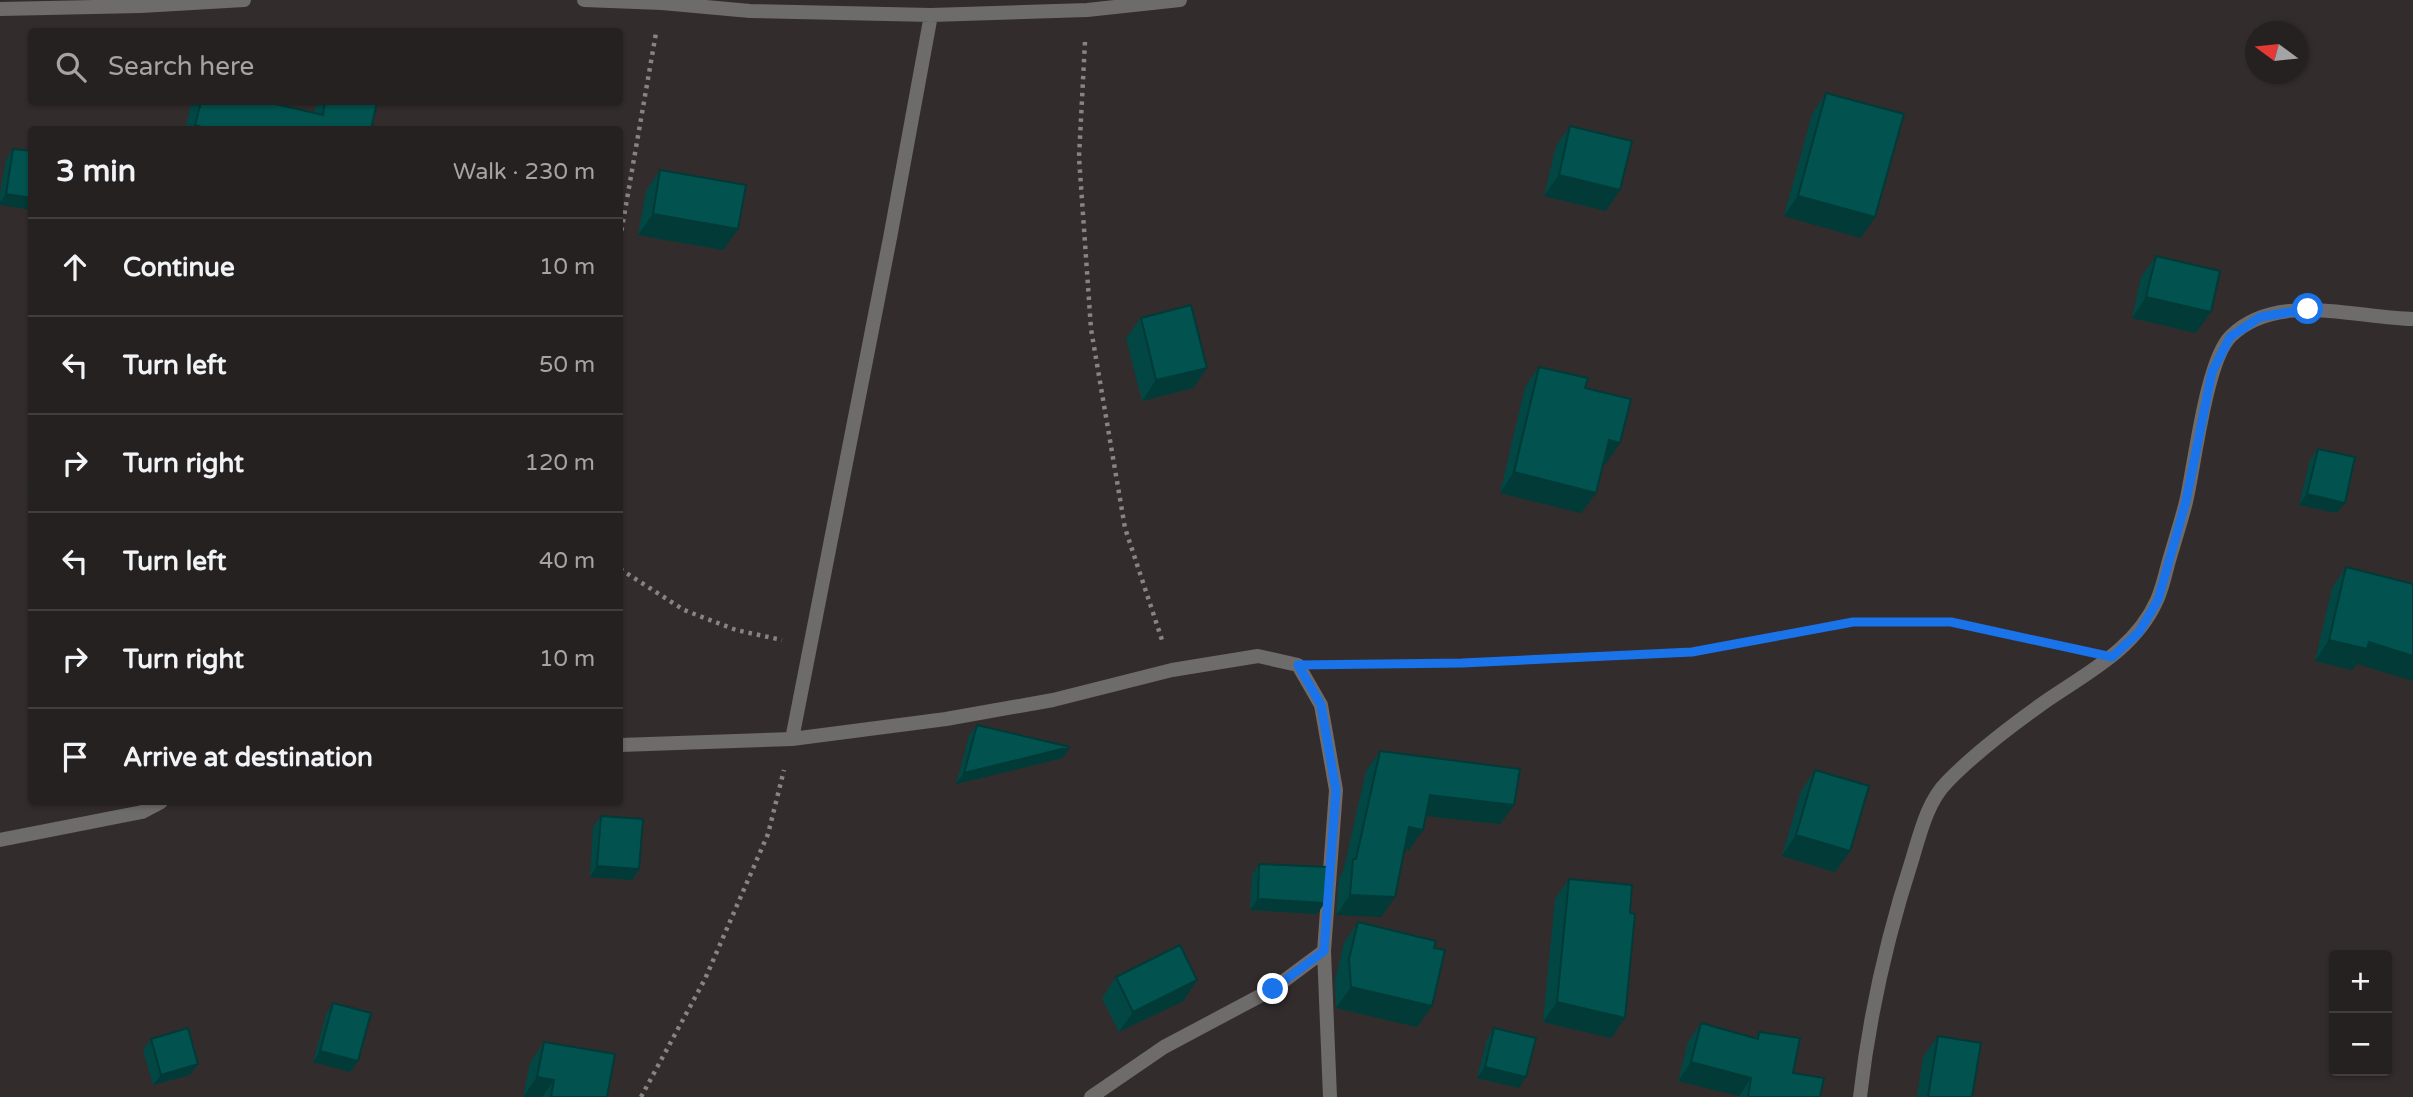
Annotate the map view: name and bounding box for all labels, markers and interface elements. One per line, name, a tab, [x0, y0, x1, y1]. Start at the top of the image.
north arrow	[2245, 21, 2308, 84]
search box	[28, 28, 623, 105]
icon: search	[52, 48, 90, 86]
text: Search here	[108, 51, 254, 82]
text: 3 min	[56, 153, 136, 190]
text: Walk · 230 m	[453, 158, 595, 186]
icon: ahead	[56, 248, 94, 286]
text: Continue	[123, 252, 235, 283]
text: 10 m	[539, 253, 595, 281]
route start	[2292, 293, 2323, 324]
icon: left	[56, 346, 94, 384]
text: Turn left	[123, 350, 226, 381]
text: 50 m	[539, 351, 595, 379]
icon: right	[56, 444, 94, 482]
text: Turn right	[123, 448, 244, 479]
text: 120 m	[525, 449, 595, 477]
icon: left	[56, 542, 94, 580]
text: Turn left	[123, 546, 226, 577]
text: 40 m	[539, 547, 595, 575]
icon: right	[56, 640, 94, 678]
text: Turn right	[123, 644, 244, 675]
text: 10 m	[539, 645, 595, 673]
icon: arrive	[56, 738, 94, 776]
text: Arrive at destination	[123, 742, 373, 773]
map controls	[2329, 950, 2392, 1076]
button: +	[2329, 950, 2392, 1013]
route end	[1257, 973, 1288, 1004]
button: −	[2329, 1013, 2392, 1076]

